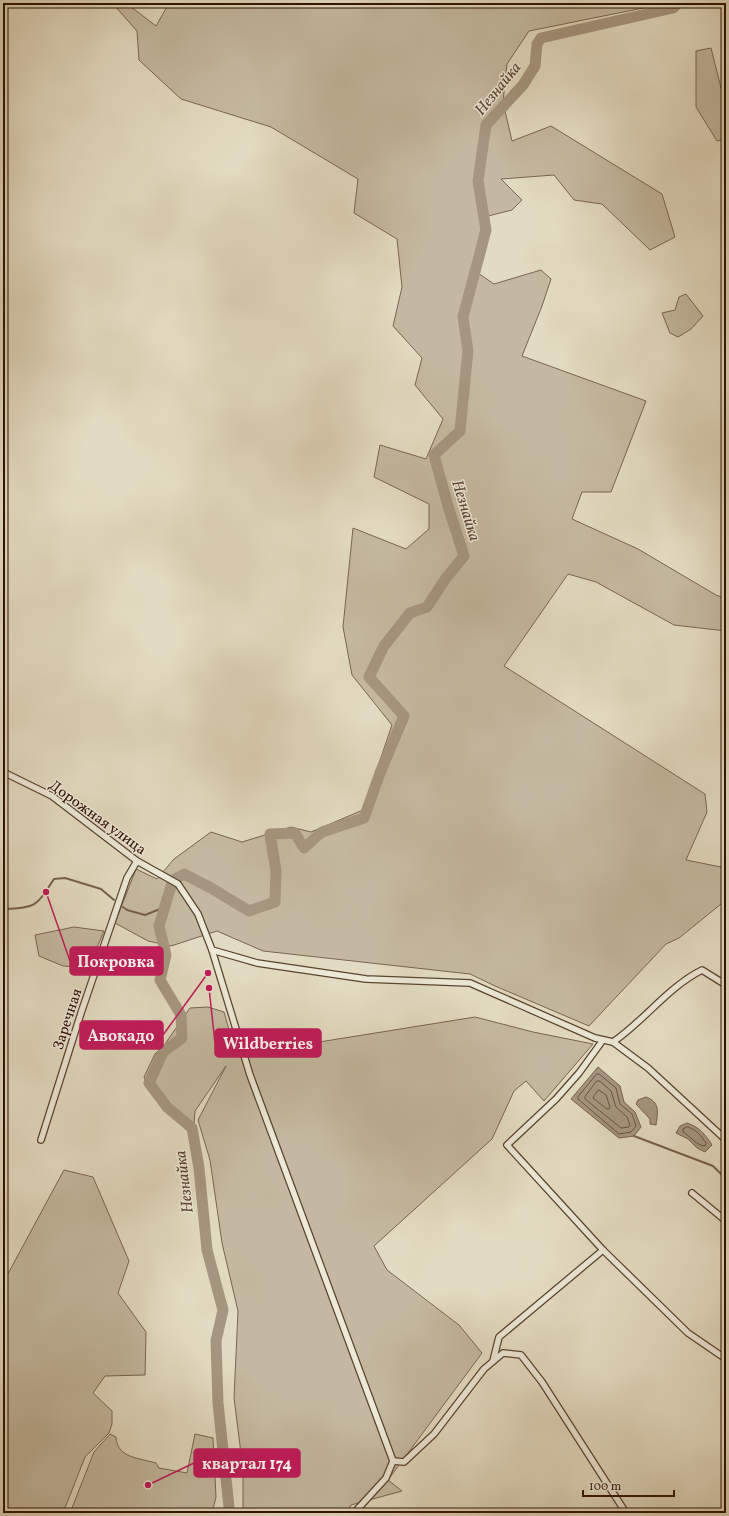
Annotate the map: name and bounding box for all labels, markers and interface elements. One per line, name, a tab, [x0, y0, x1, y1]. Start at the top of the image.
water label: Незнайка	[470, 58, 527, 121]
water label: Незнайка	[445, 477, 485, 544]
street label: Дорожная улица	[44, 776, 150, 861]
callout: Покровка	[70, 947, 163, 975]
text: Покровка	[77, 952, 155, 974]
street label: Заречная	[49, 986, 88, 1053]
callout: Авокадо	[80, 1021, 163, 1049]
text: Авокадо	[88, 1026, 154, 1048]
callout: Wildberries	[215, 1029, 321, 1057]
text: Wildberries	[223, 1034, 313, 1056]
water label: Незнайка	[170, 1149, 200, 1214]
callout: квартал 174	[194, 1449, 300, 1477]
text: квартал 174	[202, 1454, 292, 1476]
scale bar	[583, 1472, 674, 1498]
text: 100 m	[589, 1479, 622, 1495]

